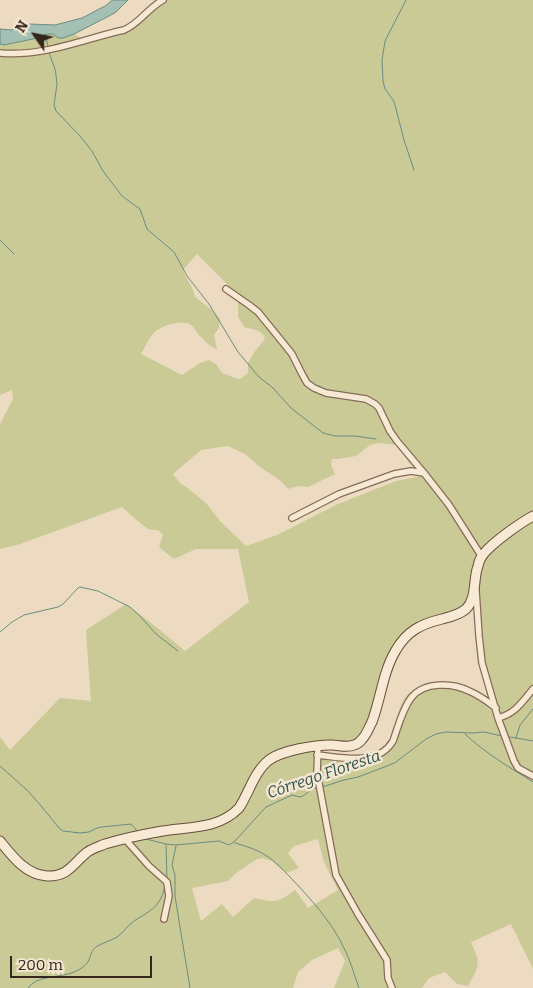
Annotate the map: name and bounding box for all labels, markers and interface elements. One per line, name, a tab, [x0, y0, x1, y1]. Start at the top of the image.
north arrow	[10, 10, 60, 60]
text: N	[12, 17, 32, 36]
water label: Córrego Floresta	[265, 747, 383, 803]
scale bar	[12, 946, 155, 978]
text: 200 m	[18, 956, 63, 974]

